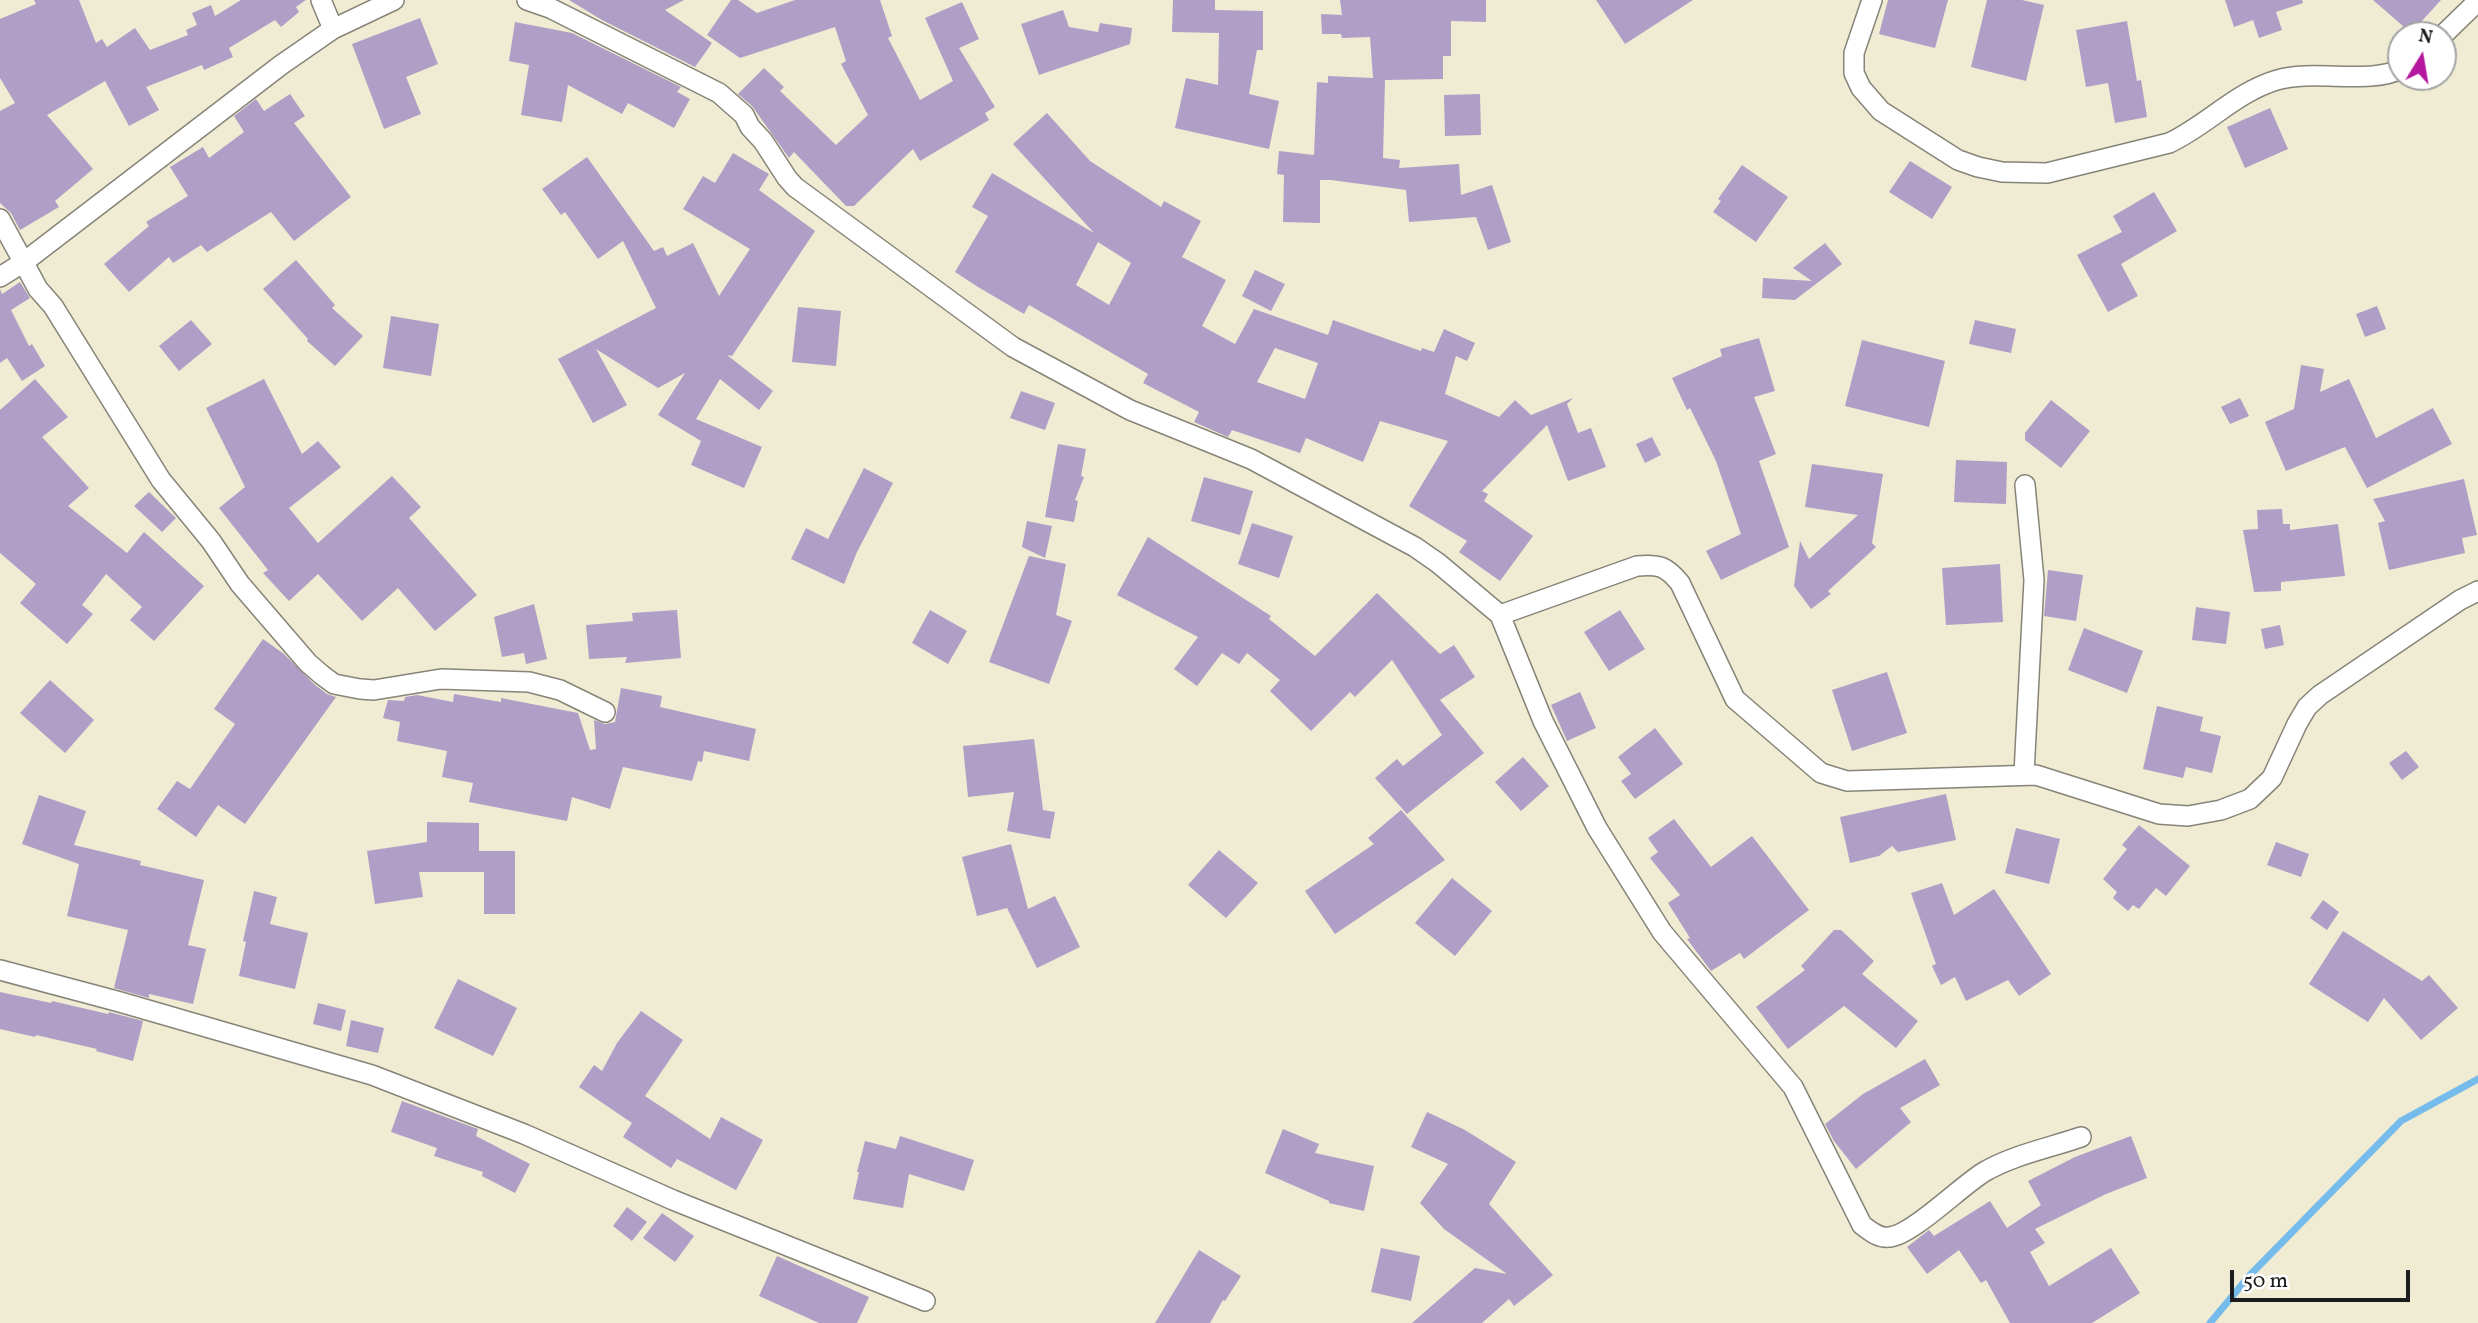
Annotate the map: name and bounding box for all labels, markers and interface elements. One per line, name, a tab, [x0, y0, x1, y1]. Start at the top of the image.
north arrow	[2387, 21, 2457, 91]
text: N	[2416, 23, 2435, 51]
scale bar	[2233, 1256, 2413, 1300]
text: 50 m	[2243, 1267, 2288, 1296]

